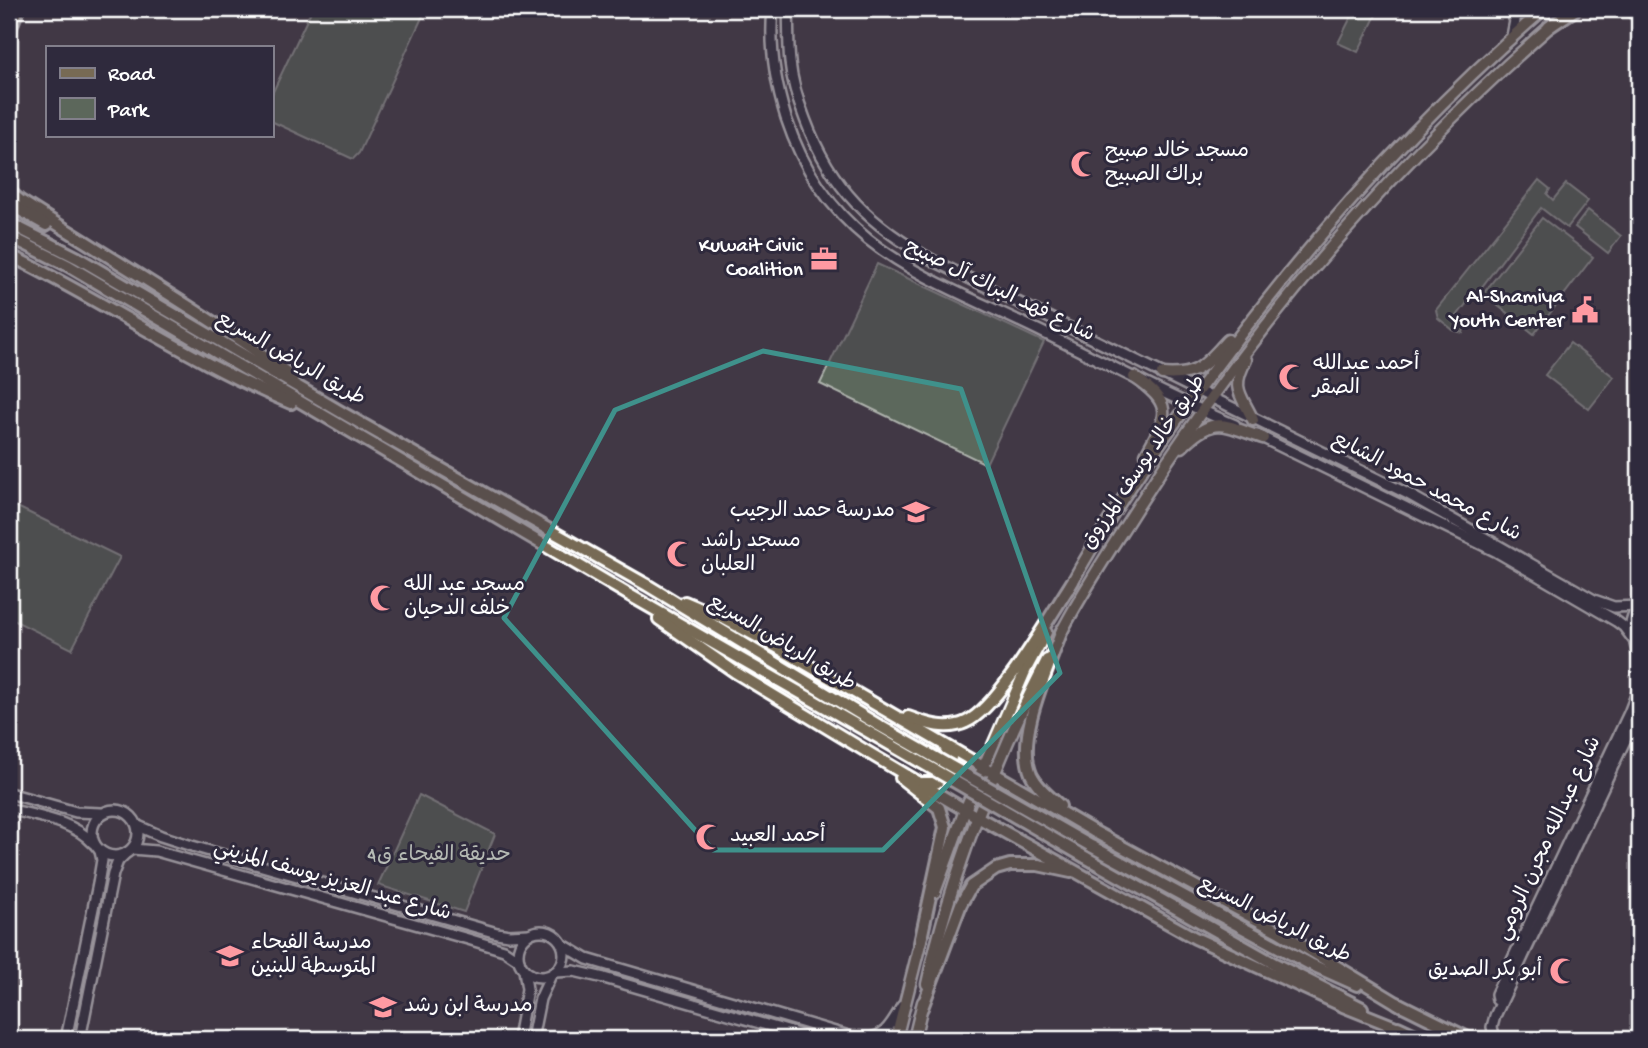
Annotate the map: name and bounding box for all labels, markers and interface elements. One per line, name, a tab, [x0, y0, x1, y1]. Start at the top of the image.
legend	[46, 46, 273, 136]
text: Road	[108, 64, 156, 89]
text: Park	[107, 100, 151, 125]
place label: مسجد خالد صبيح براك الصبيح	[1105, 140, 1249, 189]
mosque icon: مسجد خالد صبيح براك الصبيح	[1069, 149, 1099, 179]
street label: شارع فهد البراك آل صبيح	[900, 233, 1099, 349]
place label: Kuwait Civic Coalition	[699, 235, 804, 284]
office icon: Kuwait Civic Coalition	[809, 244, 839, 274]
place label: Al-Shamiya Youth Center	[1448, 286, 1566, 335]
public building icon: Al-Shamiya Youth Center	[1570, 295, 1600, 325]
street label: طريق الرياض السريع	[211, 307, 369, 413]
place label: أحمد عبدالله الصقر	[1311, 350, 1419, 402]
mosque icon: أحمد عبدالله الصقر	[1277, 362, 1307, 392]
street label: طريق خالد يوسف المرزوق	[1077, 371, 1213, 555]
street label: شارع محمد حمود الشايع	[1327, 428, 1525, 548]
school or university icon: مدرسة حمد الرجيب	[901, 497, 931, 527]
place label: مدرسة حمد الرجيب	[730, 500, 895, 525]
place label: مسجد راشد العلبان	[701, 530, 801, 579]
mosque icon: مسجد راشد العلبان	[665, 539, 695, 569]
place label: مسجد عبد الله خلف الدحيان	[404, 574, 525, 623]
mosque icon: مسجد عبد الله خلف الدحيان	[368, 583, 398, 613]
street label: طريق الرياض السريع	[703, 590, 859, 698]
street label: شارع عبدالله مجرن الرومي	[1492, 733, 1611, 946]
mosque icon: أحمد العبيد	[694, 822, 724, 852]
place label: أحمد العبيد	[730, 822, 825, 850]
street label: شارع عبد العزيز يوسف المزيني	[210, 836, 454, 931]
park label: حديقة الفيحاء ق4	[367, 844, 511, 869]
street label: طريق الرياض السريع	[1193, 872, 1355, 970]
place label: مدرسة الفيحاء المتوسطة للبنين	[251, 932, 376, 981]
school or university icon: مدرسة الفيحاء المتوسطة للبنين	[215, 941, 245, 971]
place label: أبو بكر الصديق	[1428, 956, 1542, 984]
mosque icon: أبو بكر الصديق	[1548, 956, 1578, 986]
school or university icon: مدرسة ابن رشد	[368, 992, 398, 1022]
place label: مدرسة ابن رشد	[404, 995, 533, 1020]

